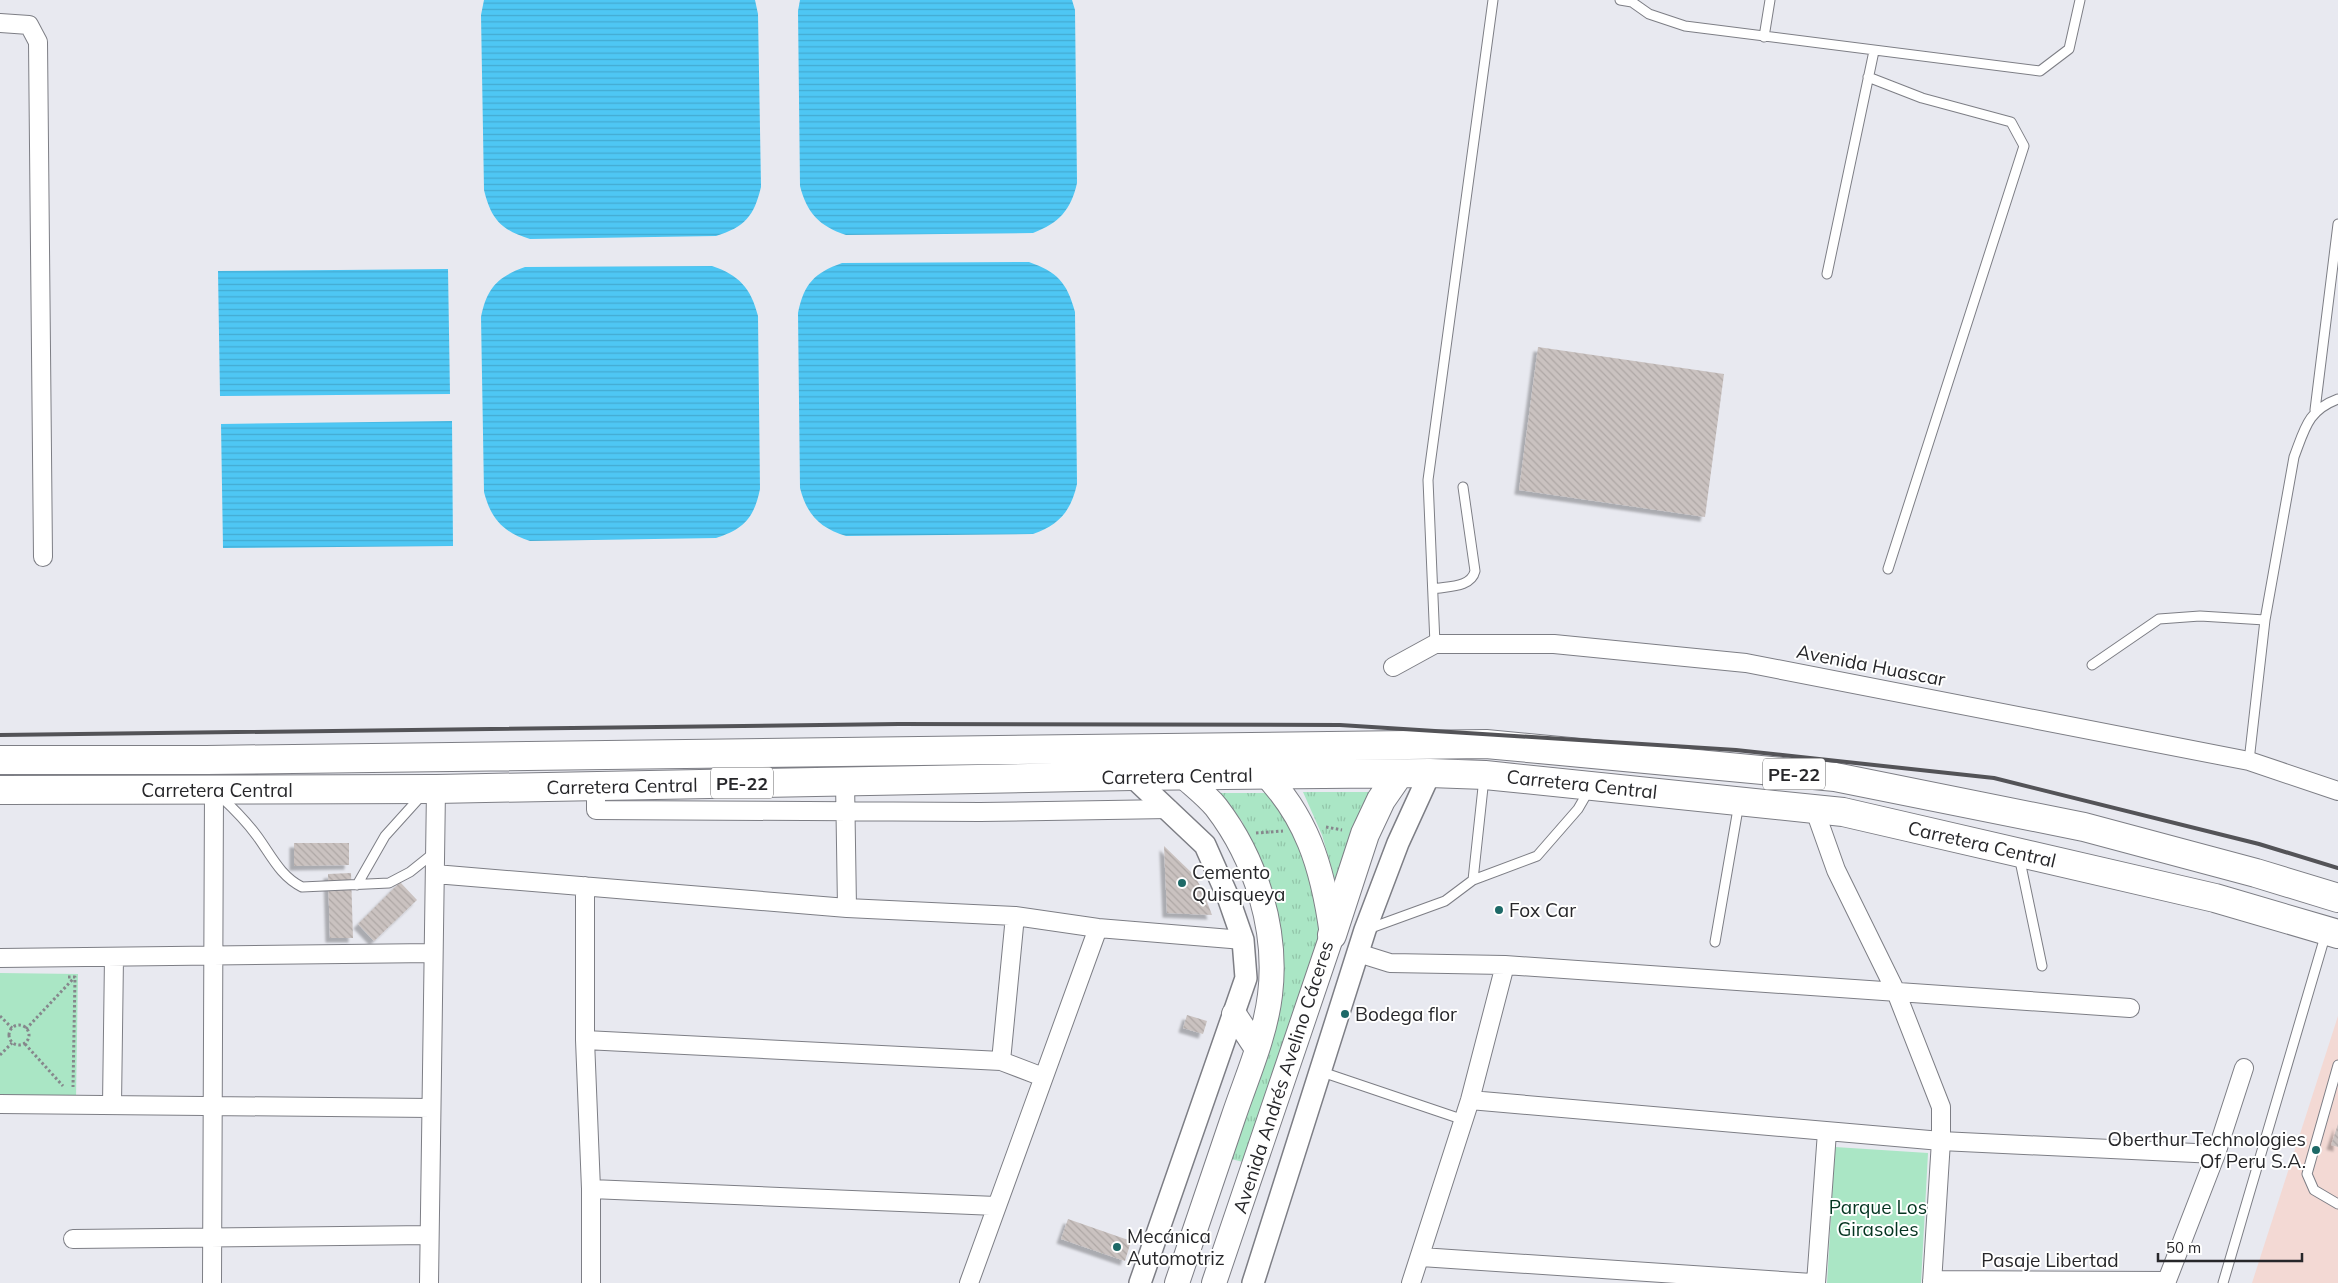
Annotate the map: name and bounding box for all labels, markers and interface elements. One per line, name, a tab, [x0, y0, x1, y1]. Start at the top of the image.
street label: Avenida Huascar	[1795, 639, 1948, 691]
road number: PE-22	[1763, 759, 1825, 790]
street label: Carretera Central	[1101, 763, 1253, 789]
street label: Carretera Central	[1506, 764, 1658, 804]
road number: PE-22	[711, 768, 773, 798]
street label: Carretera Central	[546, 773, 698, 799]
street label: Carretera Central	[141, 778, 293, 802]
street label: Carretera Central	[1906, 815, 2058, 873]
place label: Cemento Quisqueya	[1192, 860, 1285, 906]
marker: Cemento Quisqueya	[1176, 877, 1188, 889]
place label: Fox Car	[1509, 898, 1576, 922]
marker: Fox Car	[1493, 904, 1505, 916]
street label: Avenida Andrés Avelino Cáceres	[1227, 938, 1339, 1216]
place label: Bodega flor	[1355, 1002, 1457, 1026]
marker: Bodega flor	[1339, 1008, 1351, 1020]
place label: Oberthur Technologies Of Peru S.A.	[2108, 1127, 2306, 1173]
marker: Oberthur Technologies Of Peru S.A.	[2310, 1144, 2322, 1156]
park label: Parque Los Girasoles	[1829, 1195, 1927, 1241]
place label: Mecánica Automotriz	[1127, 1224, 1225, 1270]
scale bar	[2158, 1230, 2302, 1262]
text: 50 m	[2166, 1238, 2201, 1257]
marker: Mecánica Automotriz	[1111, 1241, 1123, 1253]
street label: Pasaje Libertad	[1981, 1248, 2119, 1272]

